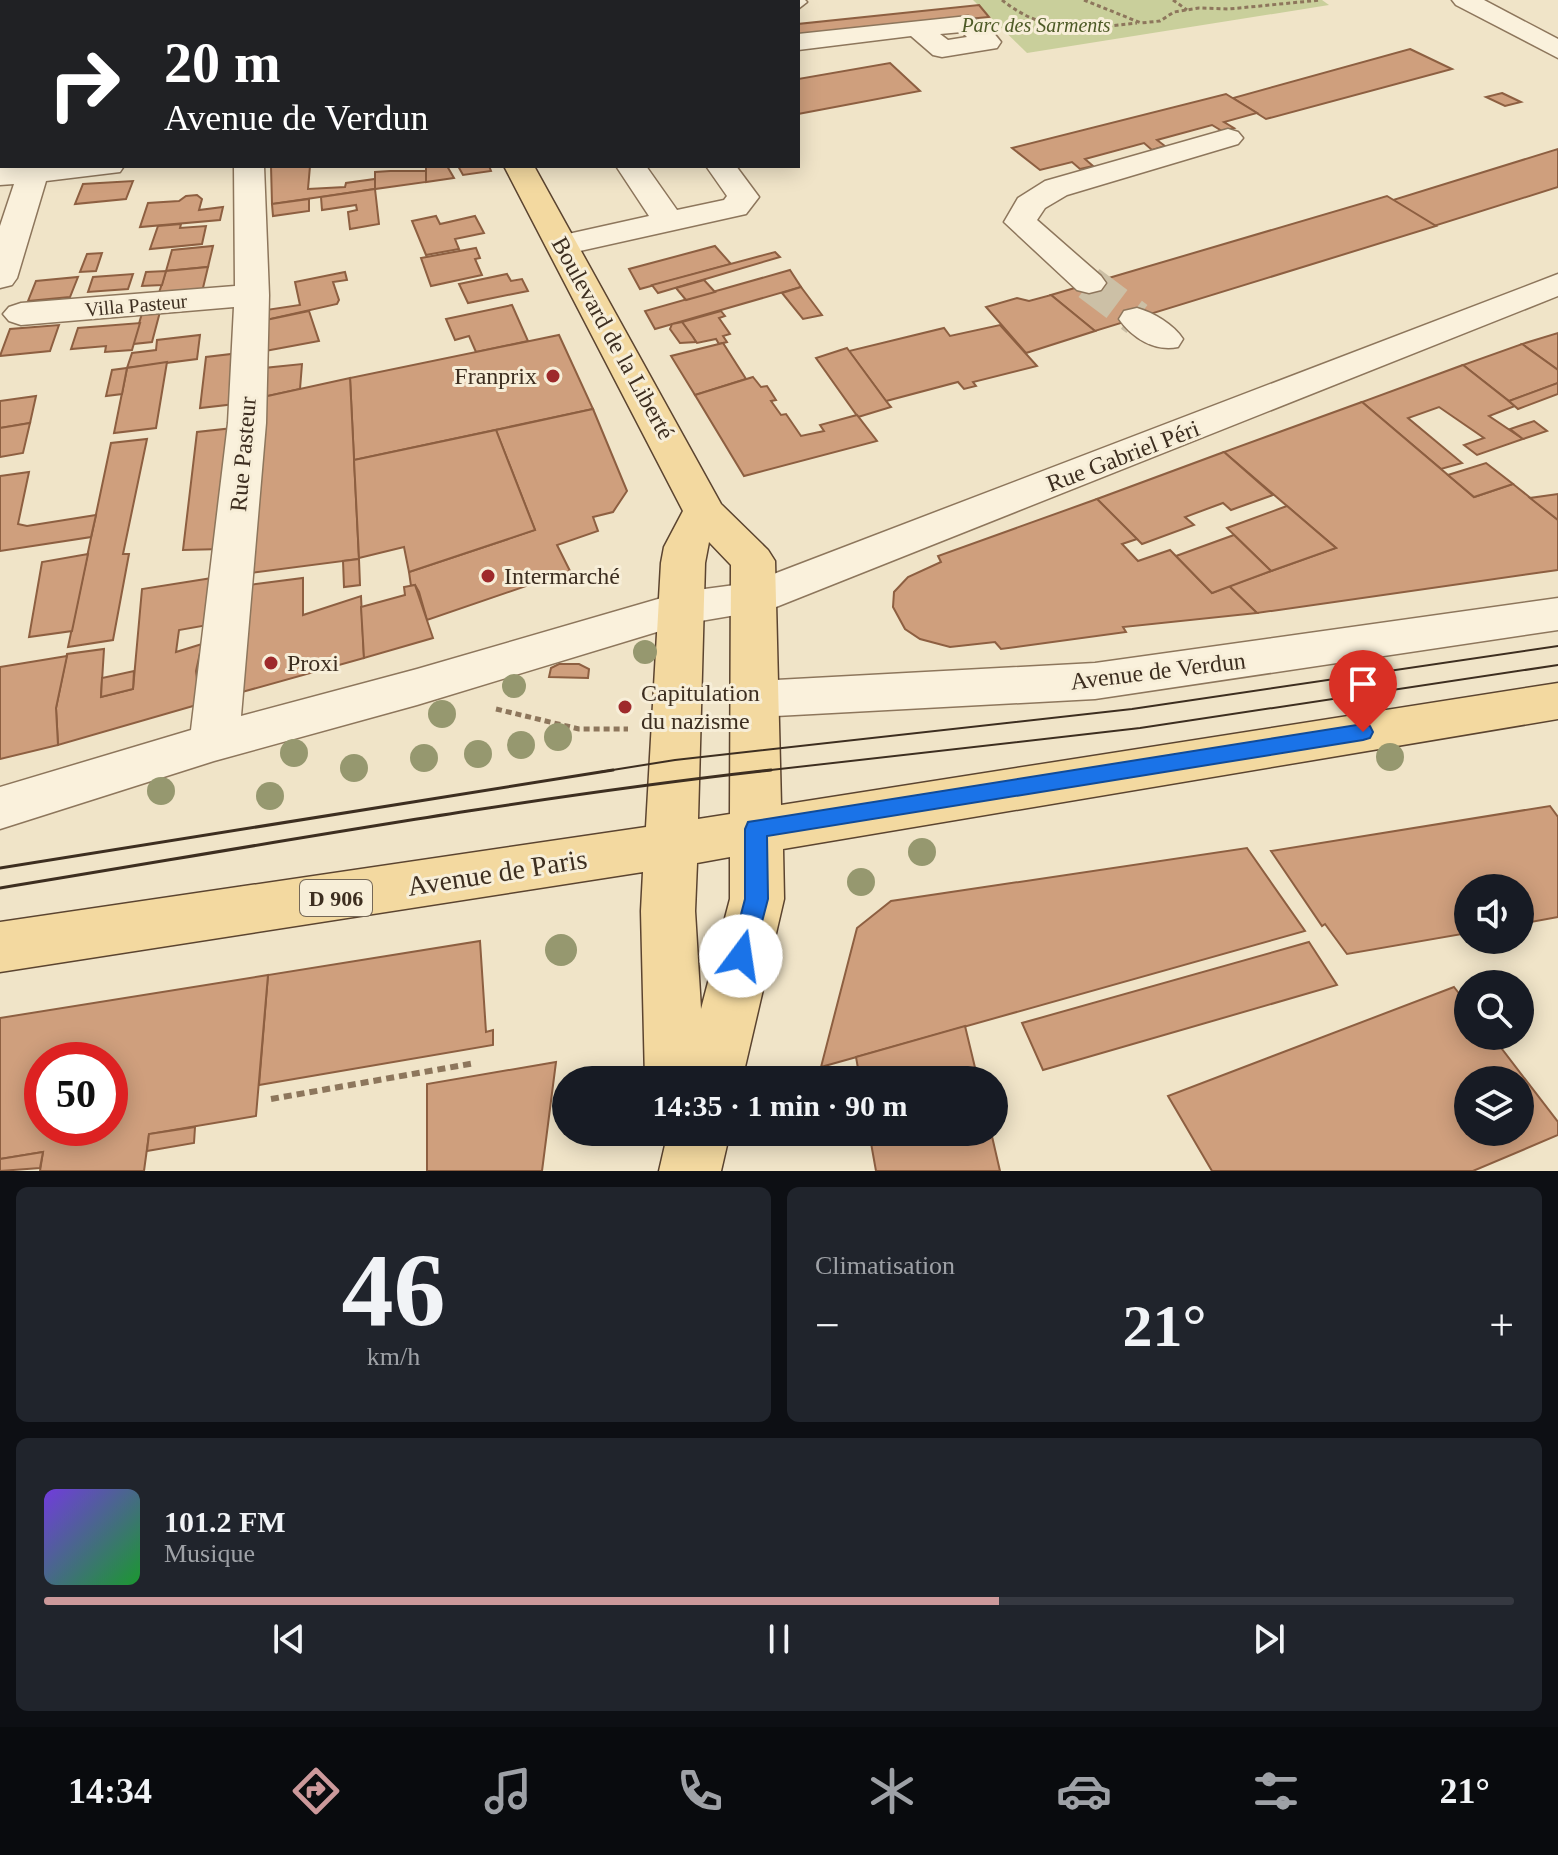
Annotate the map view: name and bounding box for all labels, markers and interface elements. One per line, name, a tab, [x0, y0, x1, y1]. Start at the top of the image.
park label: Parc des Sarments	[960, 14, 1111, 36]
icon: right	[32, 32, 136, 136]
text: 20 m	[164, 32, 281, 94]
text: Avenue de Verdun	[164, 98, 429, 138]
street label: Boulevard de la Liberté	[547, 232, 679, 444]
street label: Villa Pasteur	[84, 290, 188, 320]
place label: Franprix	[454, 363, 537, 389]
marker: Franprix	[544, 367, 562, 385]
street label: Rue Pasteur	[225, 395, 261, 513]
street label: Rue Gabriel Péri	[1043, 415, 1203, 497]
place label: Intermarché	[504, 563, 620, 589]
marker: Intermarché	[479, 567, 497, 585]
street label: Avenue de Verdun	[1069, 647, 1247, 695]
place label: Proxi	[287, 650, 339, 676]
pin	[1329, 650, 1397, 732]
marker: Proxi	[262, 654, 280, 672]
icon: arrive	[1341, 662, 1385, 706]
place label: Capitulation du nazisme	[641, 680, 760, 734]
marker: Capitulation du nazisme	[616, 698, 634, 716]
street label: Avenue de Paris	[405, 843, 589, 902]
map controls	[1454, 874, 1534, 1146]
button: sound	[1454, 874, 1534, 954]
road number: D 906	[300, 880, 372, 916]
position arrow	[699, 914, 783, 998]
button: search	[1454, 970, 1534, 1050]
speed limit sign: 50	[24, 1042, 128, 1146]
button: layers	[1454, 1066, 1534, 1146]
text: 14:35 · 1 min · 90 m	[653, 1089, 908, 1122]
text: 46	[342, 1232, 446, 1347]
text: Climatisation	[815, 1251, 955, 1280]
text: 21°	[1123, 1293, 1207, 1359]
text: −	[815, 1301, 840, 1350]
text: +	[1489, 1301, 1514, 1350]
text: km/h	[367, 1342, 420, 1371]
text: 101.2 FM	[164, 1505, 286, 1538]
text: Musique	[164, 1539, 255, 1568]
icon: previous	[267, 1617, 311, 1661]
icon: pause	[757, 1617, 801, 1661]
icon: next	[1247, 1617, 1291, 1661]
icon: directions	[288, 1763, 344, 1819]
icon: music	[480, 1763, 536, 1819]
icon: phone	[672, 1763, 728, 1819]
icon: climate	[864, 1763, 920, 1819]
icon: car	[1056, 1763, 1112, 1819]
icon: filters	[1248, 1763, 1304, 1819]
text: 14:34	[68, 1771, 152, 1811]
text: 21°	[1440, 1771, 1490, 1811]

